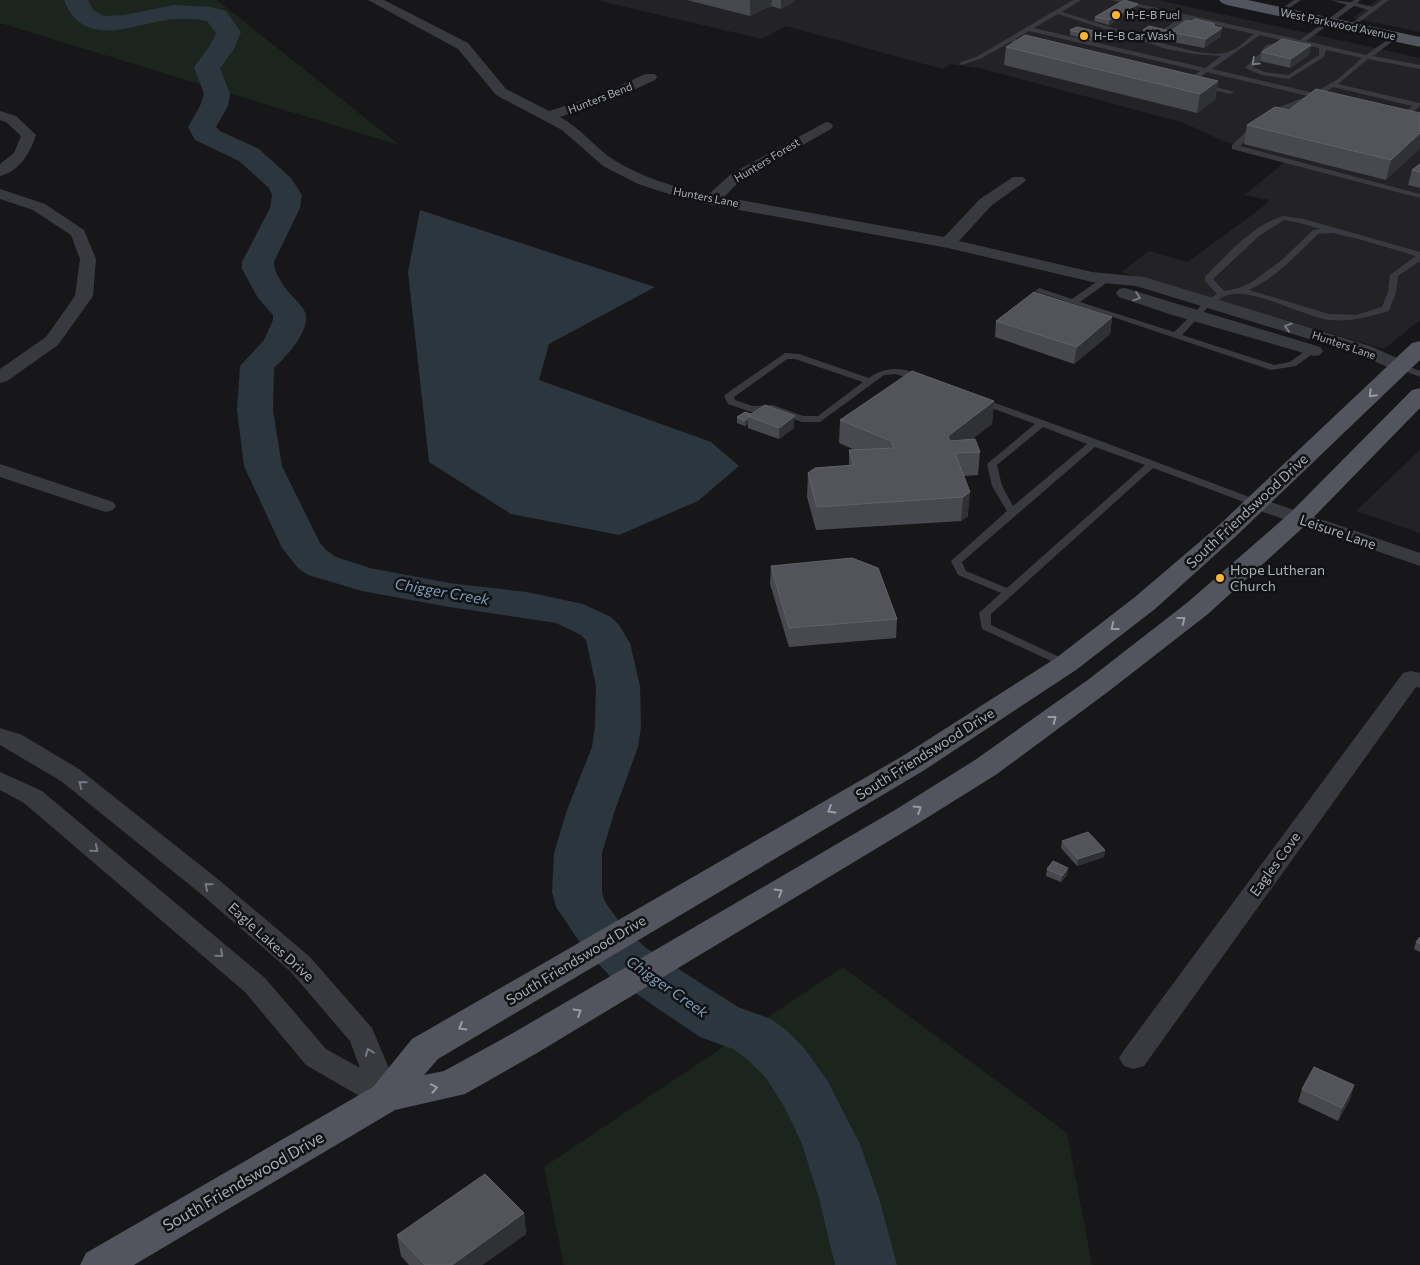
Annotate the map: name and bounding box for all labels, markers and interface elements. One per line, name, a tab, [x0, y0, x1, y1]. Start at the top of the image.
street label: West Parkwood Avenue	[1279, 5, 1397, 42]
place label: H-E-B Fuel	[1126, 8, 1180, 21]
marker: H-E-B Fuel	[1110, 9, 1122, 21]
place label: H-E-B Car Wash	[1094, 29, 1175, 42]
marker: H-E-B Car Wash	[1078, 30, 1090, 42]
one-way arrow	[1251, 56, 1260, 65]
street label: Hunters Bend	[566, 79, 634, 116]
street label: Hunters Forest	[732, 135, 802, 184]
street label: Hunters Lane	[672, 184, 740, 209]
one-way arrow	[1132, 291, 1141, 301]
one-way arrow	[1284, 322, 1293, 332]
street label: Hunters Lane	[1311, 328, 1378, 362]
one-way arrow	[1369, 388, 1378, 397]
street label: South Friendswood Drive	[1182, 450, 1311, 571]
street label: Leisure Lane	[1298, 511, 1378, 552]
place label: Hope Lutheran Church	[1230, 561, 1325, 594]
marker: Hope Lutheran Church	[1214, 572, 1226, 584]
water label: Chigger Creek	[394, 574, 492, 608]
one-way arrow	[1176, 617, 1186, 626]
one-way arrow	[1111, 622, 1120, 631]
street label: South Friendswood Drive	[852, 704, 997, 803]
one-way arrow	[1047, 716, 1057, 725]
one-way arrow	[79, 782, 88, 790]
one-way arrow	[827, 804, 836, 814]
one-way arrow	[913, 806, 922, 816]
street label: Eagles Cove	[1246, 828, 1304, 899]
one-way arrow	[90, 844, 99, 853]
one-way arrow	[205, 883, 214, 892]
one-way arrow	[773, 889, 782, 899]
street label: Eagle Lakes Drive	[225, 899, 318, 985]
street label: South Friendswood Drive	[503, 911, 649, 1008]
one-way arrow	[214, 948, 223, 957]
water label: Chigger Creek	[623, 951, 713, 1021]
one-way arrow	[572, 1008, 581, 1018]
one-way arrow	[458, 1021, 467, 1031]
one-way arrow	[364, 1048, 375, 1057]
one-way arrow	[430, 1083, 438, 1094]
street label: South Friendswood Drive	[159, 1127, 327, 1234]

